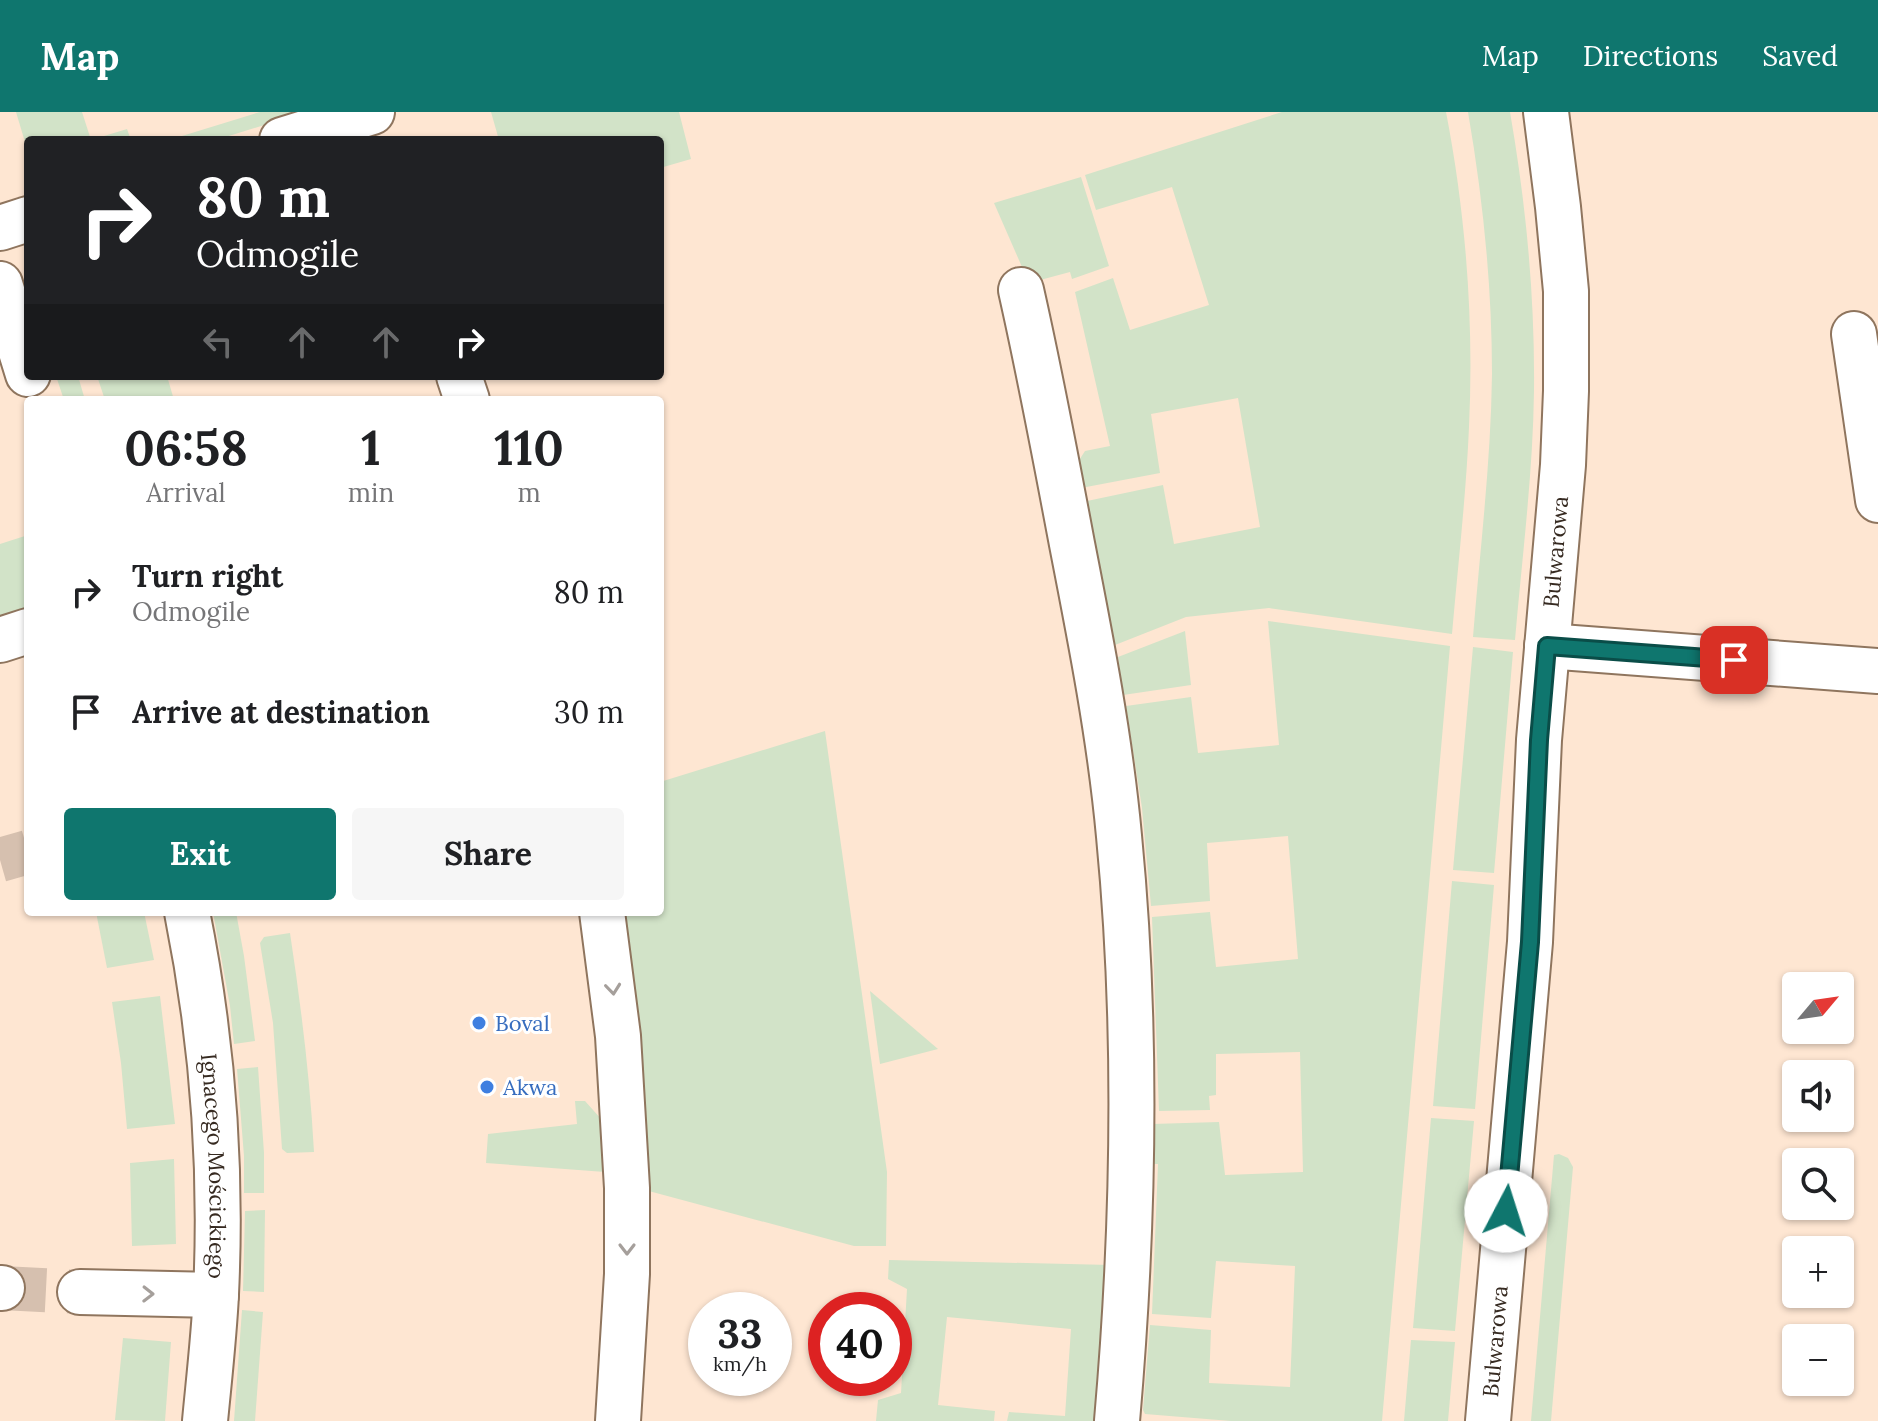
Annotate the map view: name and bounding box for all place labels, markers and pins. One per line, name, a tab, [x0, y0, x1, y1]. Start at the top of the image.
pin	[1700, 626, 1768, 694]
place label: Boval	[495, 1009, 550, 1037]
marker: Boval	[470, 1014, 488, 1032]
place label: Akwa	[502, 1073, 557, 1101]
marker: Akwa	[478, 1078, 496, 1096]

